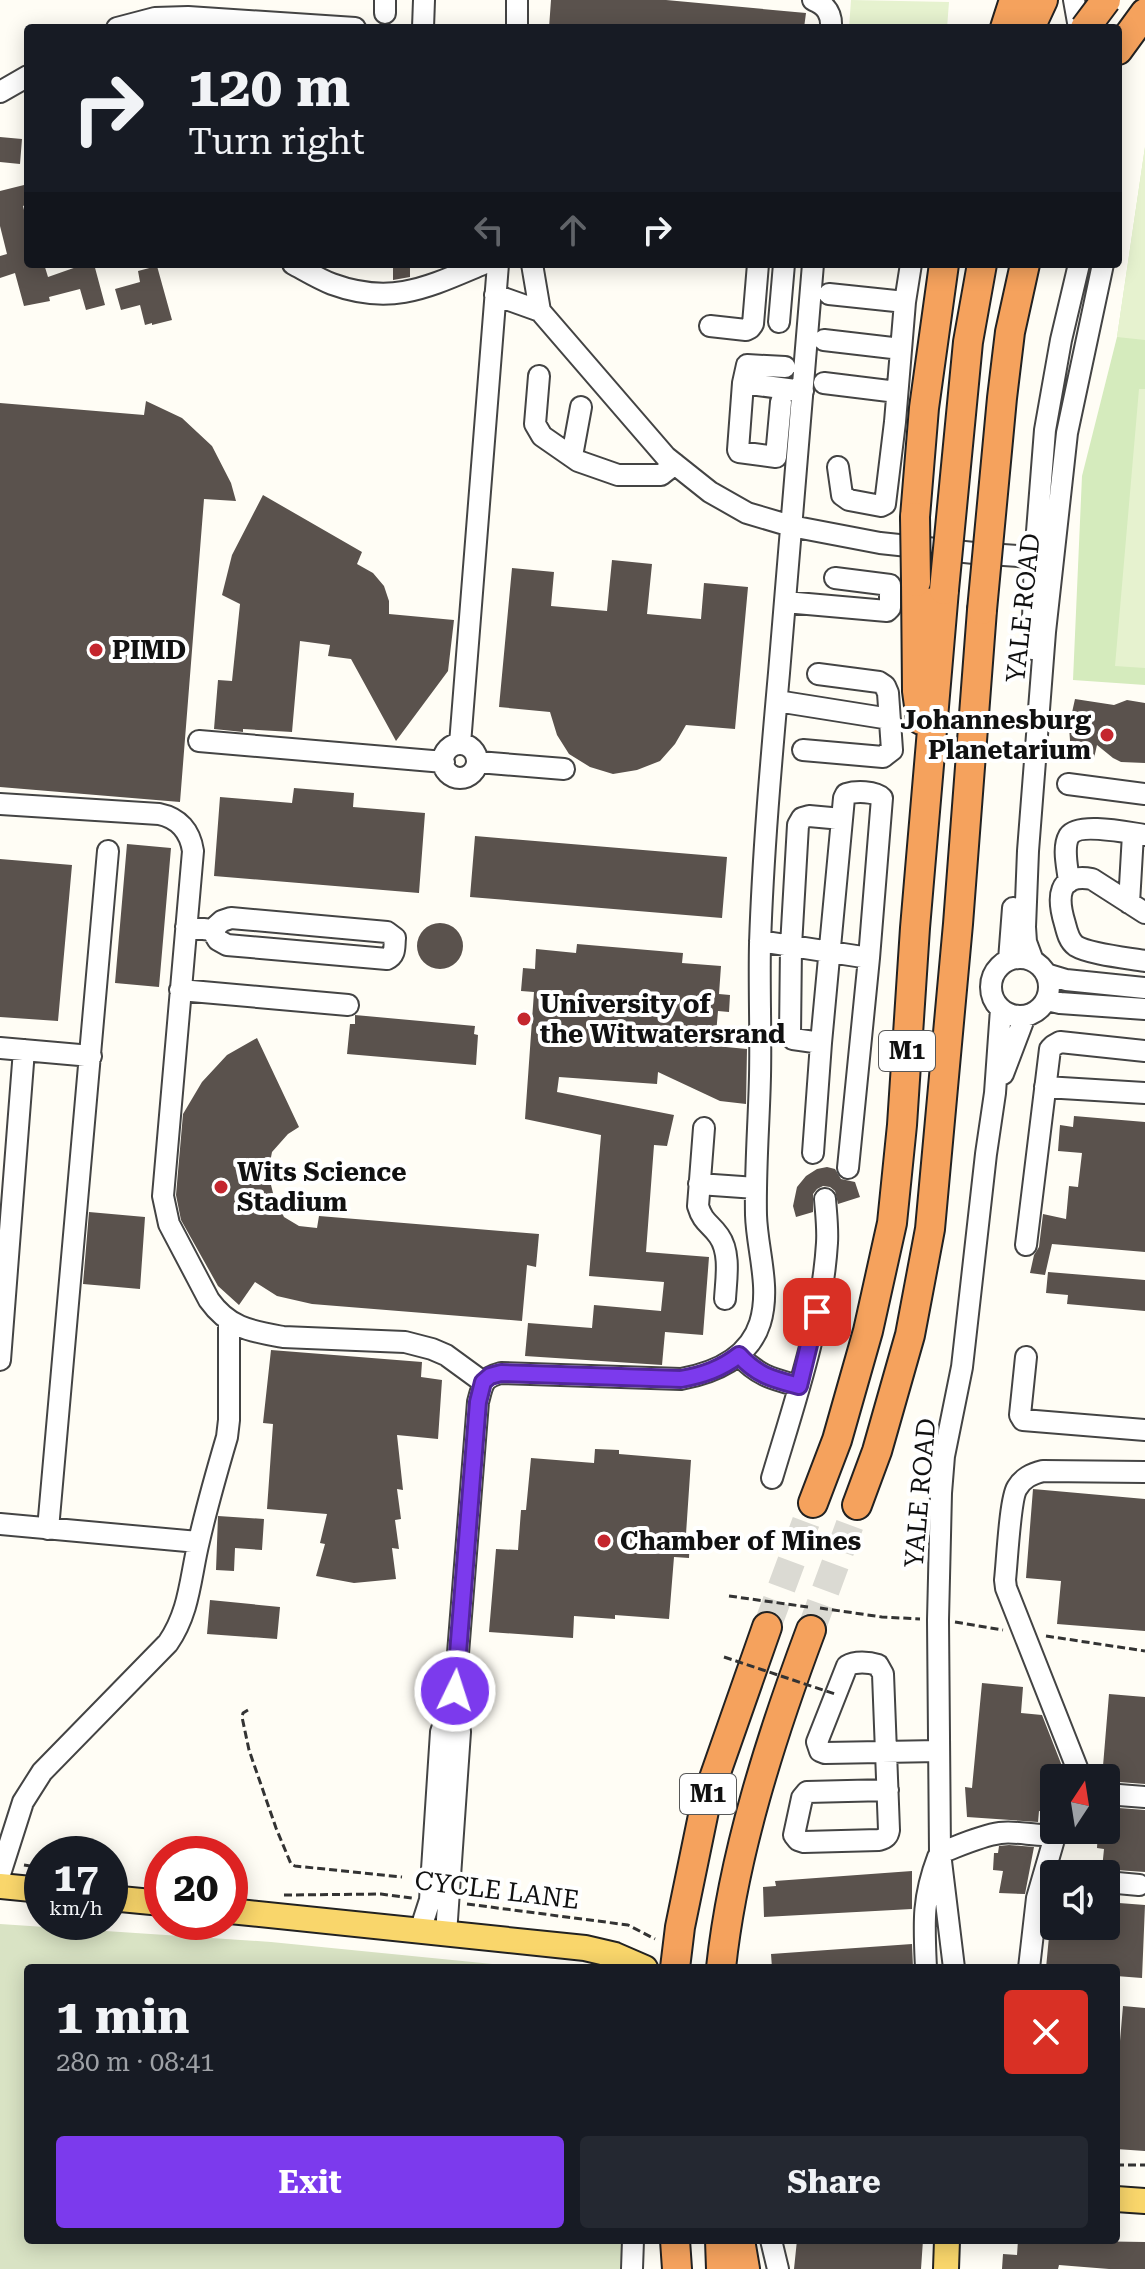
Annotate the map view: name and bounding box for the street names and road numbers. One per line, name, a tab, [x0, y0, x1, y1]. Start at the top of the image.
street label: YALE ROAD	[1000, 532, 1046, 684]
road number: M1	[879, 1031, 935, 1071]
street label: YALE ROAD	[899, 1417, 941, 1569]
road number: M1	[680, 1774, 736, 1814]
street label: CYCLE LANE	[413, 1865, 581, 1915]

